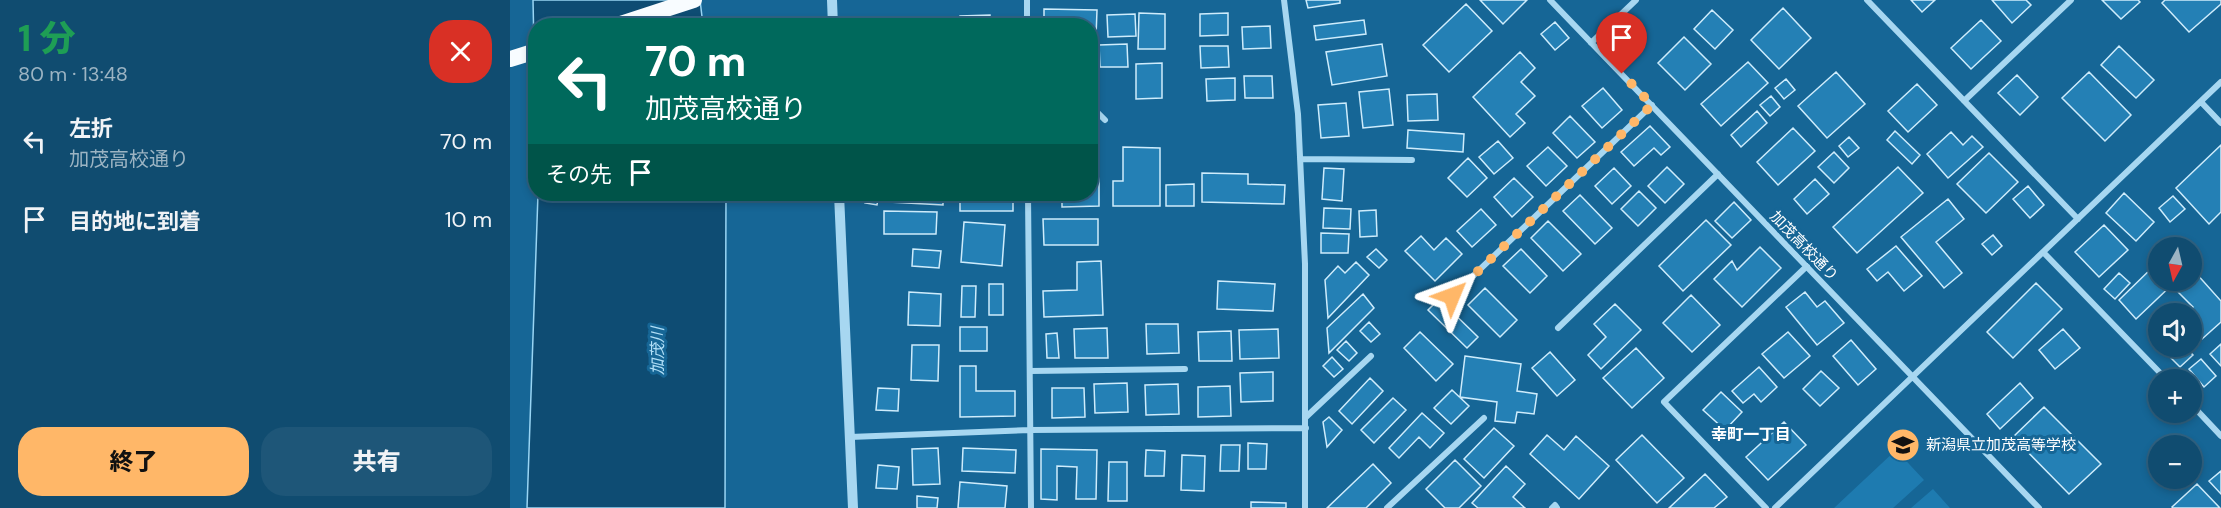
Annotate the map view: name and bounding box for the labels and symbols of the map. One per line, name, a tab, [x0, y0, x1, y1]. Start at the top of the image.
pin	[1596, 12, 1647, 74]
street label: 加茂高校通り	[1766, 207, 1842, 285]
north arrow	[2148, 237, 2202, 291]
position arrow	[1420, 264, 1484, 328]
water label: 加茂川	[647, 325, 668, 375]
district label: 幸町一丁目	[1711, 424, 1791, 445]
school or university icon: 新潟県立加茂高等学校	[1885, 427, 1921, 463]
place label: 新潟県立加茂高等学校	[1926, 435, 2076, 455]

